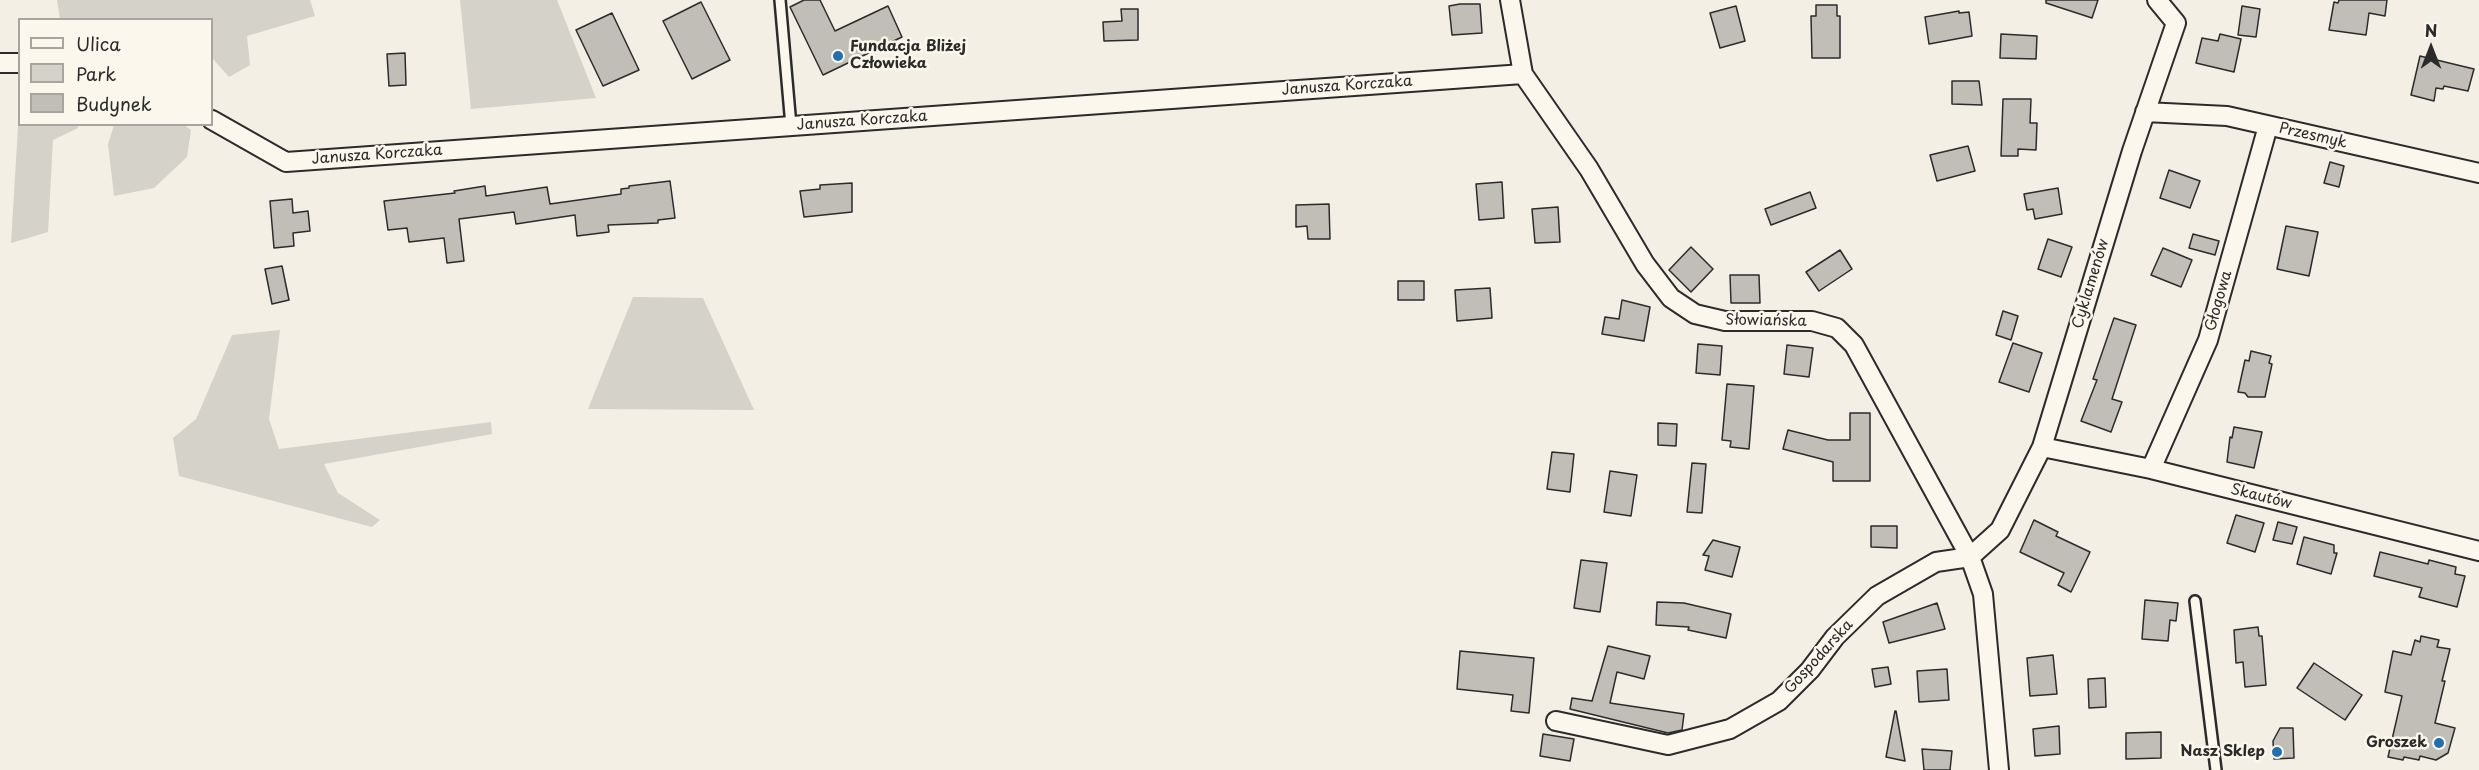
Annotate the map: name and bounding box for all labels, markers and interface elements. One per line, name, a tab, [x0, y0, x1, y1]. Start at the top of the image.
legend	[18, 18, 213, 126]
north arrow	[2401, 18, 2461, 78]
text: N	[2425, 18, 2437, 42]
text: Ulica	[76, 30, 121, 57]
place label: Fundacja Bliżej Człowieka	[850, 38, 966, 73]
marker: Fundacja Bliżej Człowieka	[831, 49, 845, 63]
text: Park	[76, 60, 116, 87]
street label: Janusza Korczaka	[1281, 72, 1413, 100]
text: Budynek	[76, 90, 152, 117]
street label: Janusza Korczaka	[796, 107, 928, 135]
street label: Przesmyk	[2277, 119, 2349, 153]
street label: Janusza Korczaka	[311, 141, 443, 169]
street label: Cyklamenów	[2069, 237, 2113, 331]
street label: Głogowa	[2202, 269, 2236, 333]
street label: Słowiańska	[1725, 311, 1807, 331]
street label: Skautów	[2228, 481, 2294, 513]
street label: Gospodarska	[1781, 616, 1857, 698]
place label: Groszek	[2366, 734, 2427, 752]
marker: Groszek	[2432, 736, 2446, 750]
place label: Nasz Sklep	[2181, 743, 2265, 761]
marker: Nasz Sklep	[2270, 745, 2284, 759]

